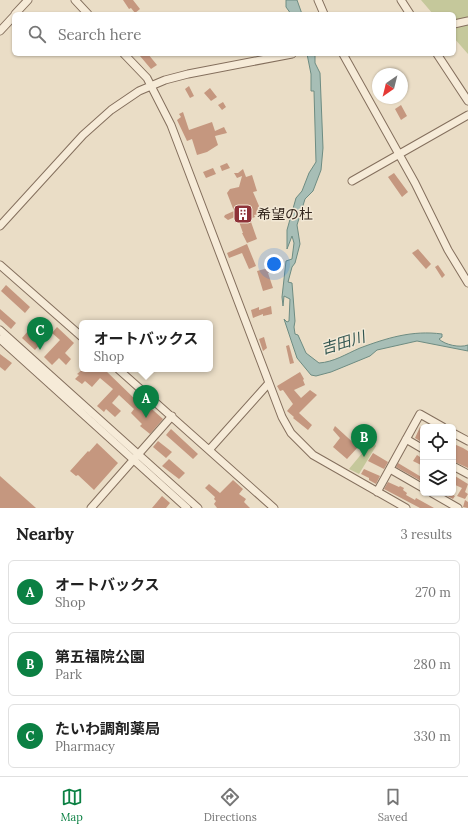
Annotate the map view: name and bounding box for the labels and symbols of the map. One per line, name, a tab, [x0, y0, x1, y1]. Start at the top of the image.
north arrow	[372, 68, 408, 104]
building icon: 希望の杜	[232, 203, 254, 225]
place label: 希望の杜	[257, 205, 313, 223]
your location	[264, 254, 284, 274]
pin: C	[27, 317, 53, 350]
water label: 吉田川	[319, 326, 369, 358]
pin: A	[133, 385, 159, 418]
pin: B	[351, 424, 377, 457]

